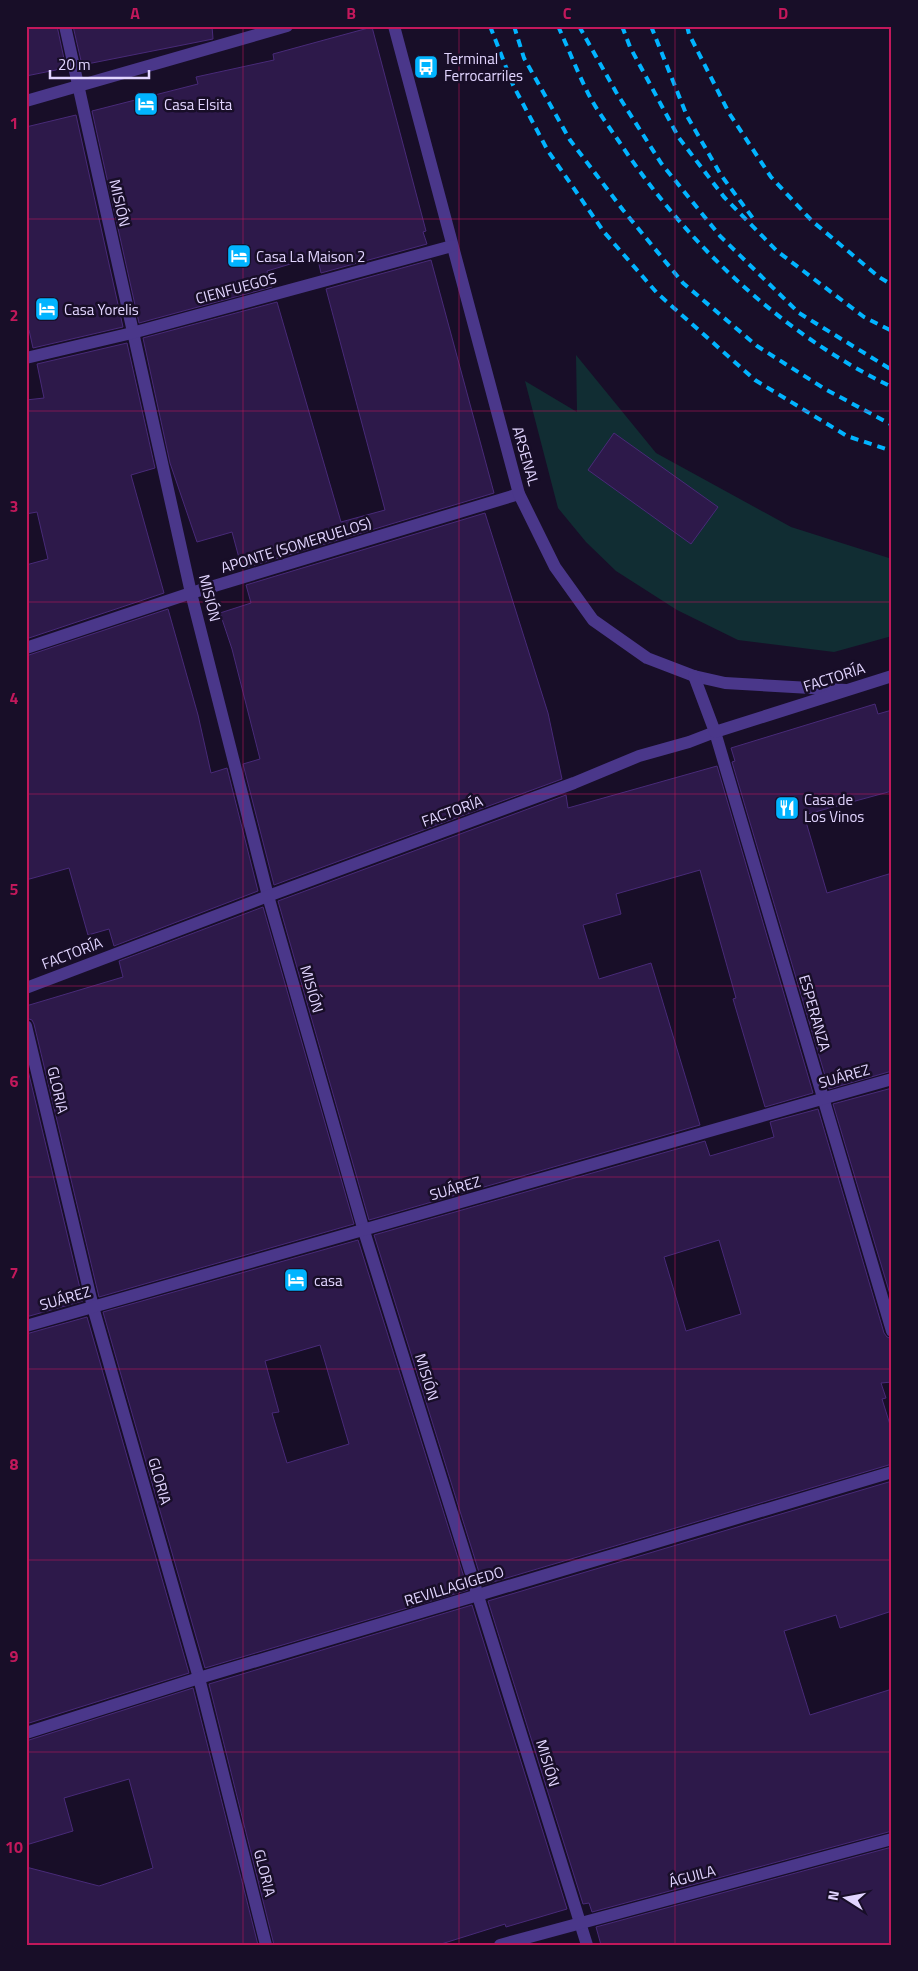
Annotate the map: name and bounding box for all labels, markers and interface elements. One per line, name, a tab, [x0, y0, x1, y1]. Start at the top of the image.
text: A	[130, 1, 140, 25]
text: B	[346, 1, 356, 25]
text: C	[563, 1, 572, 25]
text: D	[778, 1, 788, 25]
place label: Terminal Ferrocarriles	[444, 47, 523, 87]
scale bar	[50, 48, 149, 80]
text: 20 m	[58, 53, 91, 76]
bus stop icon: Terminal Ferrocarriles	[413, 54, 439, 80]
hotel icon: Casa Elsita	[133, 91, 159, 117]
place label: Casa Elsita	[164, 93, 233, 116]
text: 1	[10, 111, 18, 135]
street label: MISIÓN	[103, 177, 137, 229]
hotel icon: Casa La Maison 2	[226, 243, 252, 269]
place label: Casa La Maison 2	[256, 245, 366, 268]
street label: CIENFUEGOS	[193, 266, 279, 310]
hotel icon: Casa Yorelis	[34, 296, 60, 322]
place label: Casa Yorelis	[64, 298, 139, 321]
text: 2	[10, 303, 18, 327]
street label: ARSENAL	[507, 424, 545, 488]
text: 3	[10, 494, 18, 518]
street label: APONTE (SOMERUELOS)	[218, 511, 374, 579]
street label: MISIÓN	[193, 572, 227, 624]
street label: FACTORÍA	[800, 656, 868, 698]
text: 4	[10, 686, 19, 710]
place label: Casa de Los Vinos	[804, 788, 864, 828]
street label: FACTORÍA	[418, 789, 486, 833]
restaurant icon: Casa de Los Vinos	[774, 795, 800, 821]
text: 5	[10, 877, 19, 901]
street label: FACTORÍA	[38, 931, 106, 975]
street label: MISIÓN	[294, 963, 330, 1015]
street label: ESPERANZA	[793, 972, 837, 1054]
street label: SUÁREZ	[816, 1058, 872, 1094]
street label: GLORIA	[41, 1064, 75, 1116]
text: 6	[10, 1069, 19, 1093]
street label: SUÁREZ	[427, 1170, 483, 1206]
text: 7	[10, 1261, 18, 1285]
hotel icon: casa	[283, 1267, 309, 1293]
place label: casa	[314, 1269, 343, 1292]
street label: SUÁREZ	[37, 1280, 93, 1316]
street label: MISIÓN	[409, 1351, 445, 1403]
text: 8	[10, 1452, 19, 1476]
street label: GLORIA	[142, 1455, 178, 1507]
street label: REVILLAGIGEDO	[401, 1560, 507, 1612]
text: 9	[10, 1644, 19, 1668]
street label: MISIÓN	[530, 1737, 566, 1789]
text: 10	[5, 1835, 23, 1859]
street label: GLORIA	[248, 1847, 282, 1899]
street label: ÁGUILA	[666, 1859, 718, 1893]
north arrow	[820, 1874, 870, 1924]
text: N	[822, 1889, 844, 1902]

